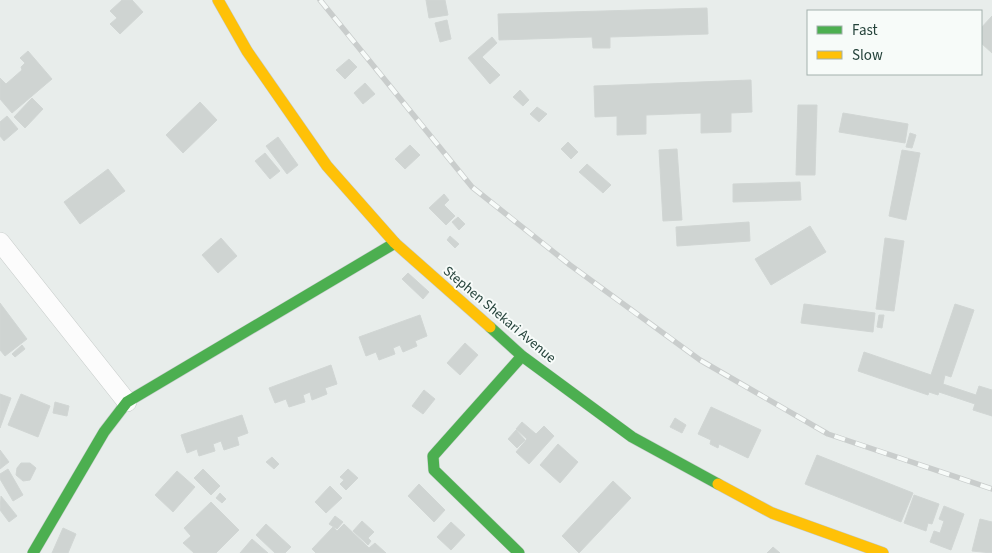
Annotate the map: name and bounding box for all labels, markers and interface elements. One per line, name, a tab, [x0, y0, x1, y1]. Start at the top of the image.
legend	[807, 10, 982, 75]
text: Fast	[852, 20, 878, 41]
text: Slow	[852, 45, 883, 66]
street label: Stephen Shekari Avenue	[439, 262, 560, 368]

